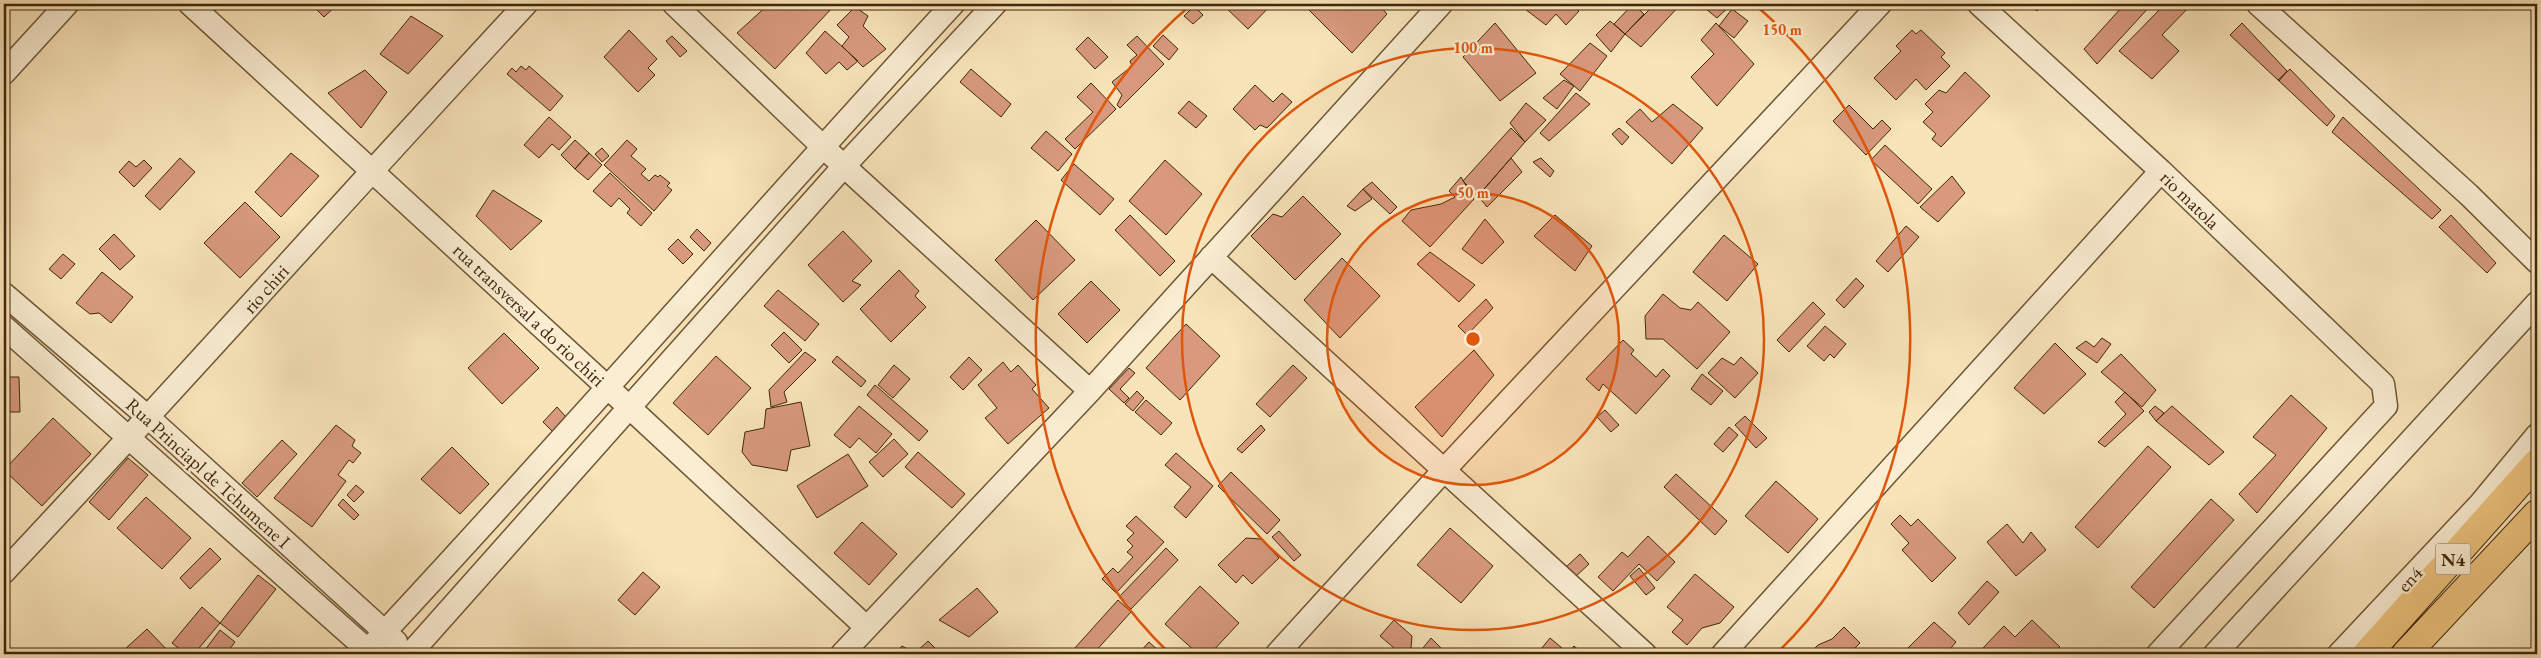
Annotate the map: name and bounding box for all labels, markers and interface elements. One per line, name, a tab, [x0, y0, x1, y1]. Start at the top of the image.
text: 150 m	[1762, 20, 1802, 39]
text: 100 m	[1453, 38, 1493, 57]
street label: rio matola	[2155, 165, 2226, 235]
text: 50 m	[1457, 183, 1489, 202]
street label: rua transversal a do rio chiri	[448, 238, 611, 392]
street label: rio chiri	[238, 259, 295, 319]
centre of rings	[1464, 330, 1482, 348]
street label: Rua Princiapl de Tchumene I	[120, 392, 296, 554]
road number: N4	[2436, 544, 2470, 574]
street label: en4	[2392, 560, 2429, 597]

